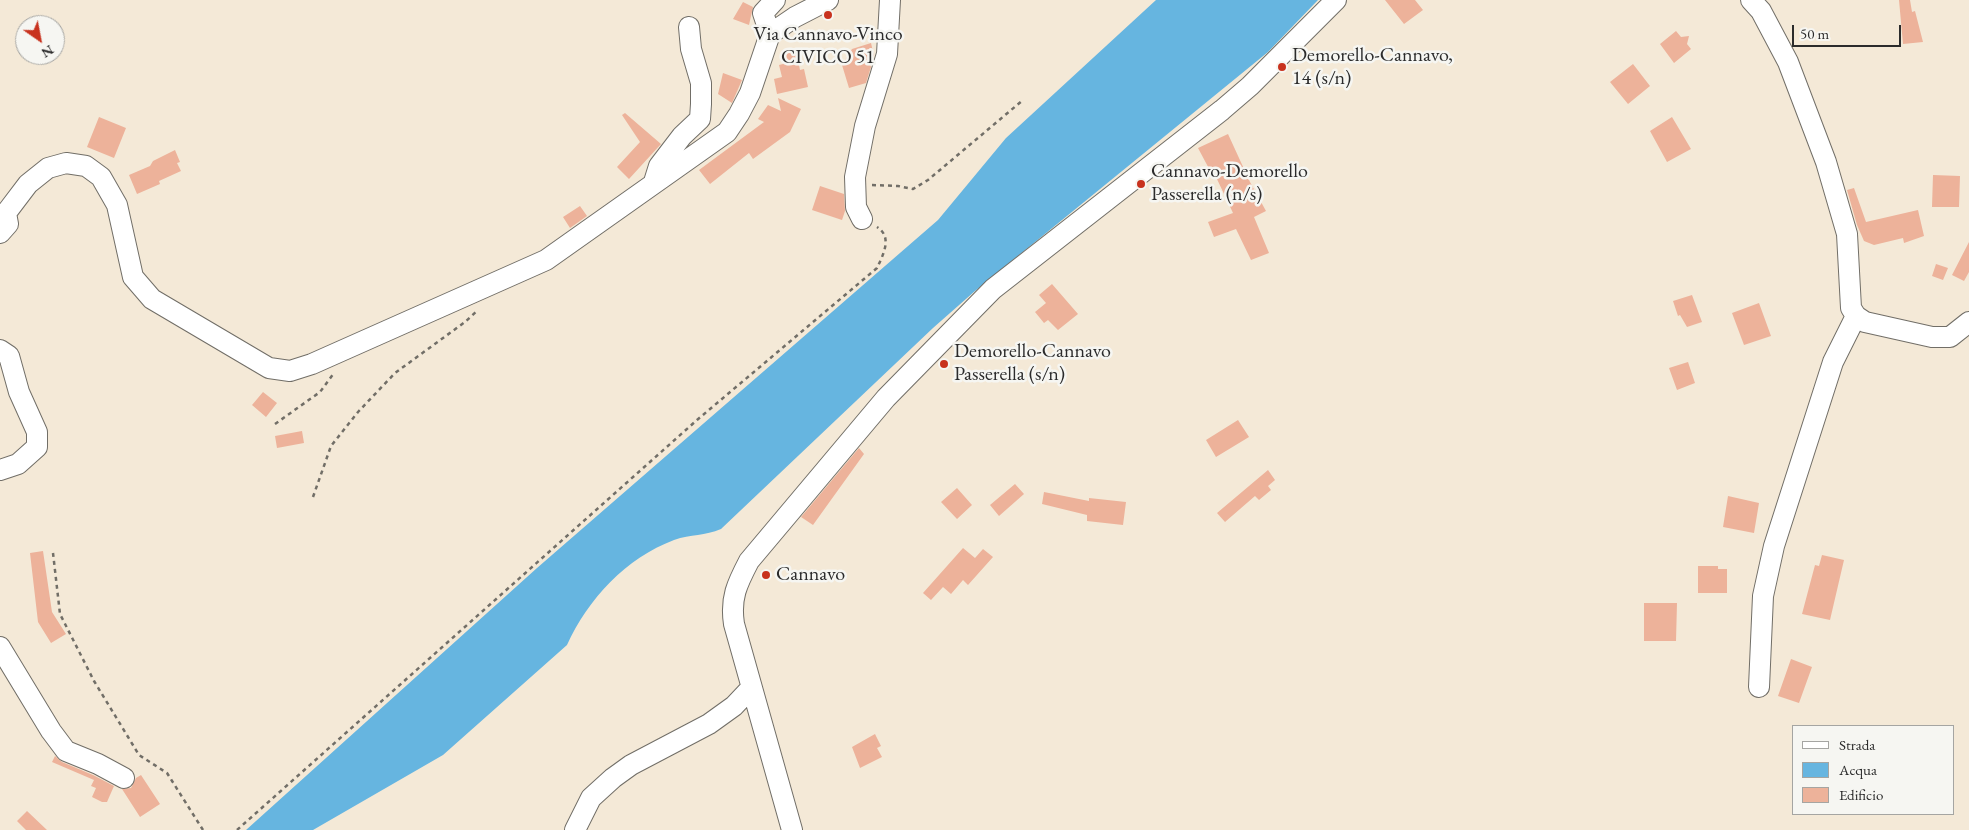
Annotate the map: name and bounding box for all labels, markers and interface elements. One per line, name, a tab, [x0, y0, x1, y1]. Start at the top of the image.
marker: Via Cannavo-Vinco CIVICO 51	[822, 9, 834, 21]
north arrow	[15, 15, 65, 65]
scale bar	[1794, 15, 1903, 47]
place label: Via Cannavo-Vinco CIVICO 51	[753, 23, 903, 70]
text: 50 m	[1800, 24, 1829, 43]
text: N	[38, 41, 57, 62]
place label: Demorello-Cannavo, 14 (s/n)	[1292, 44, 1453, 91]
marker: Demorello-Cannavo, 14 (s/n)	[1276, 61, 1288, 73]
place label: Cannavo-Demorello Passerella (n/s)	[1151, 160, 1308, 207]
marker: Cannavo-Demorello Passerella (n/s)	[1135, 178, 1147, 190]
place label: Demorello-Cannavo Passerella (s/n)	[954, 340, 1111, 387]
marker: Demorello-Cannavo Passerella (s/n)	[938, 358, 950, 370]
place label: Cannavo	[776, 563, 845, 587]
marker: Cannavo	[760, 569, 772, 581]
legend	[1792, 725, 1954, 815]
text: Strada	[1839, 735, 1875, 754]
text: Acqua	[1839, 760, 1877, 779]
text: Edificio	[1839, 785, 1883, 804]

